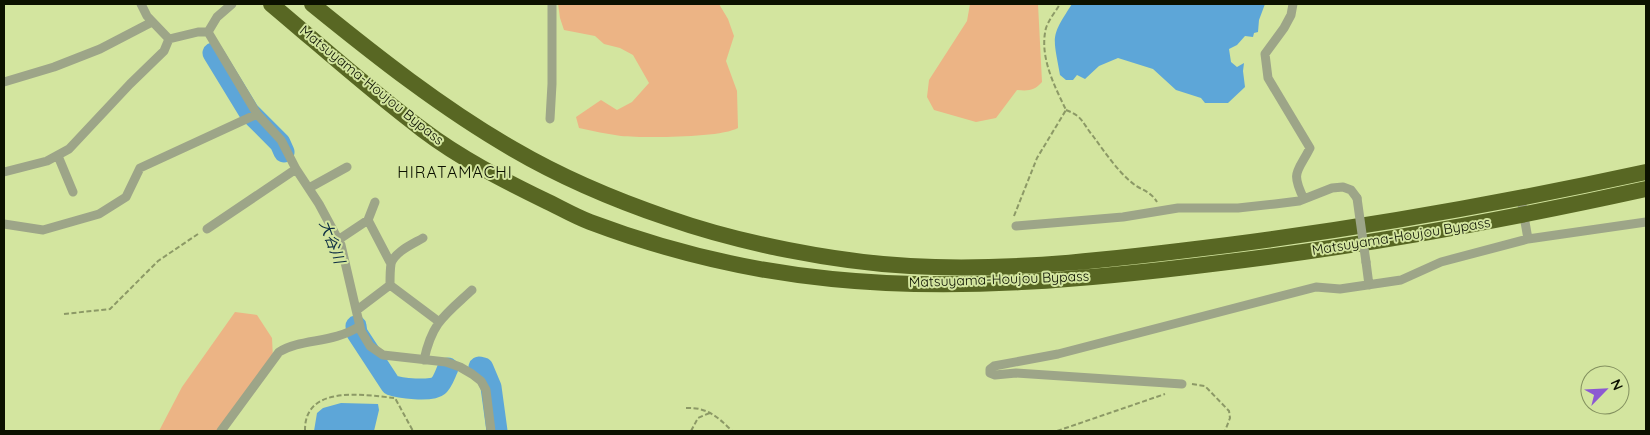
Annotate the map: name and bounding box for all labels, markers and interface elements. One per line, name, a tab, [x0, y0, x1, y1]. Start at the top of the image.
street label: Matsuyama-Houjou Bypass	[296, 21, 448, 149]
district label: HIRATAMACHI	[397, 162, 513, 182]
street label: Matsuyama-Houjou Bypass	[1310, 213, 1492, 259]
water label: 大谷川	[316, 217, 350, 268]
street label: Matsuyama-Houjou Bypass	[909, 267, 1089, 291]
north arrow	[1580, 365, 1630, 415]
text: N	[1607, 376, 1627, 393]

